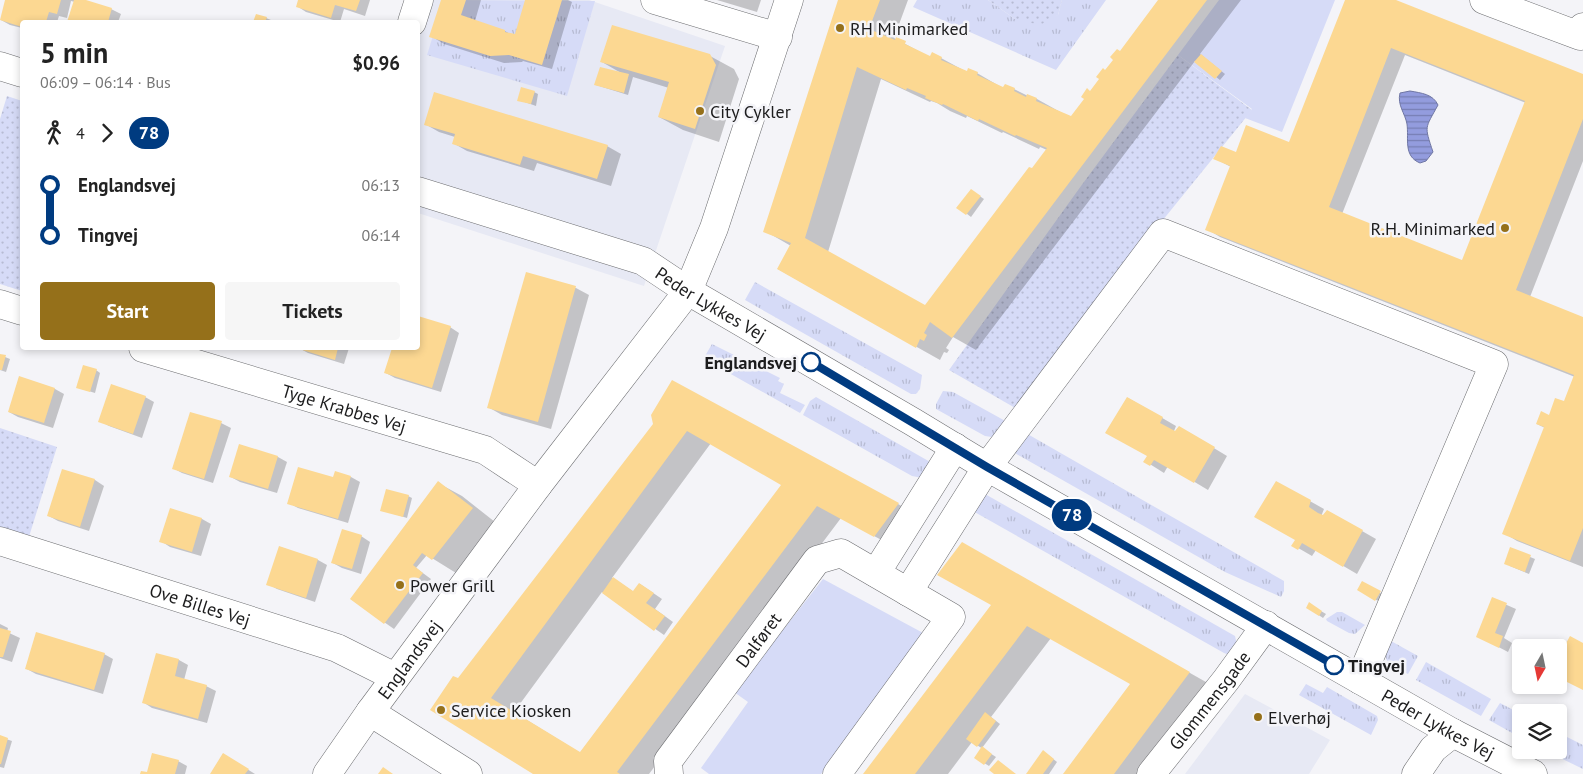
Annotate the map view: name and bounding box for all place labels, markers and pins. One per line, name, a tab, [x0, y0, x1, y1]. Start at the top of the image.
place label: RH Minimarked	[850, 17, 968, 40]
marker: RH Minimarked	[834, 22, 846, 34]
place label: City Cykler	[710, 100, 791, 123]
marker: City Cykler	[694, 105, 706, 117]
place label: R.H. Minimarked	[1370, 217, 1495, 240]
marker: R.H. Minimarked	[1499, 222, 1511, 234]
place label: Englandsvej	[704, 351, 797, 374]
marker: Englandsvej	[801, 352, 821, 372]
place label: Power Grill	[410, 574, 495, 597]
marker: Power Grill	[394, 579, 406, 591]
place label: Tingvej	[1348, 654, 1405, 677]
marker: Tingvej	[1324, 655, 1344, 675]
place label: Service Kiosken	[451, 699, 571, 722]
marker: Service Kiosken	[435, 704, 447, 716]
place label: Elverhøj	[1268, 706, 1331, 729]
marker: Elverhøj	[1252, 711, 1264, 723]

